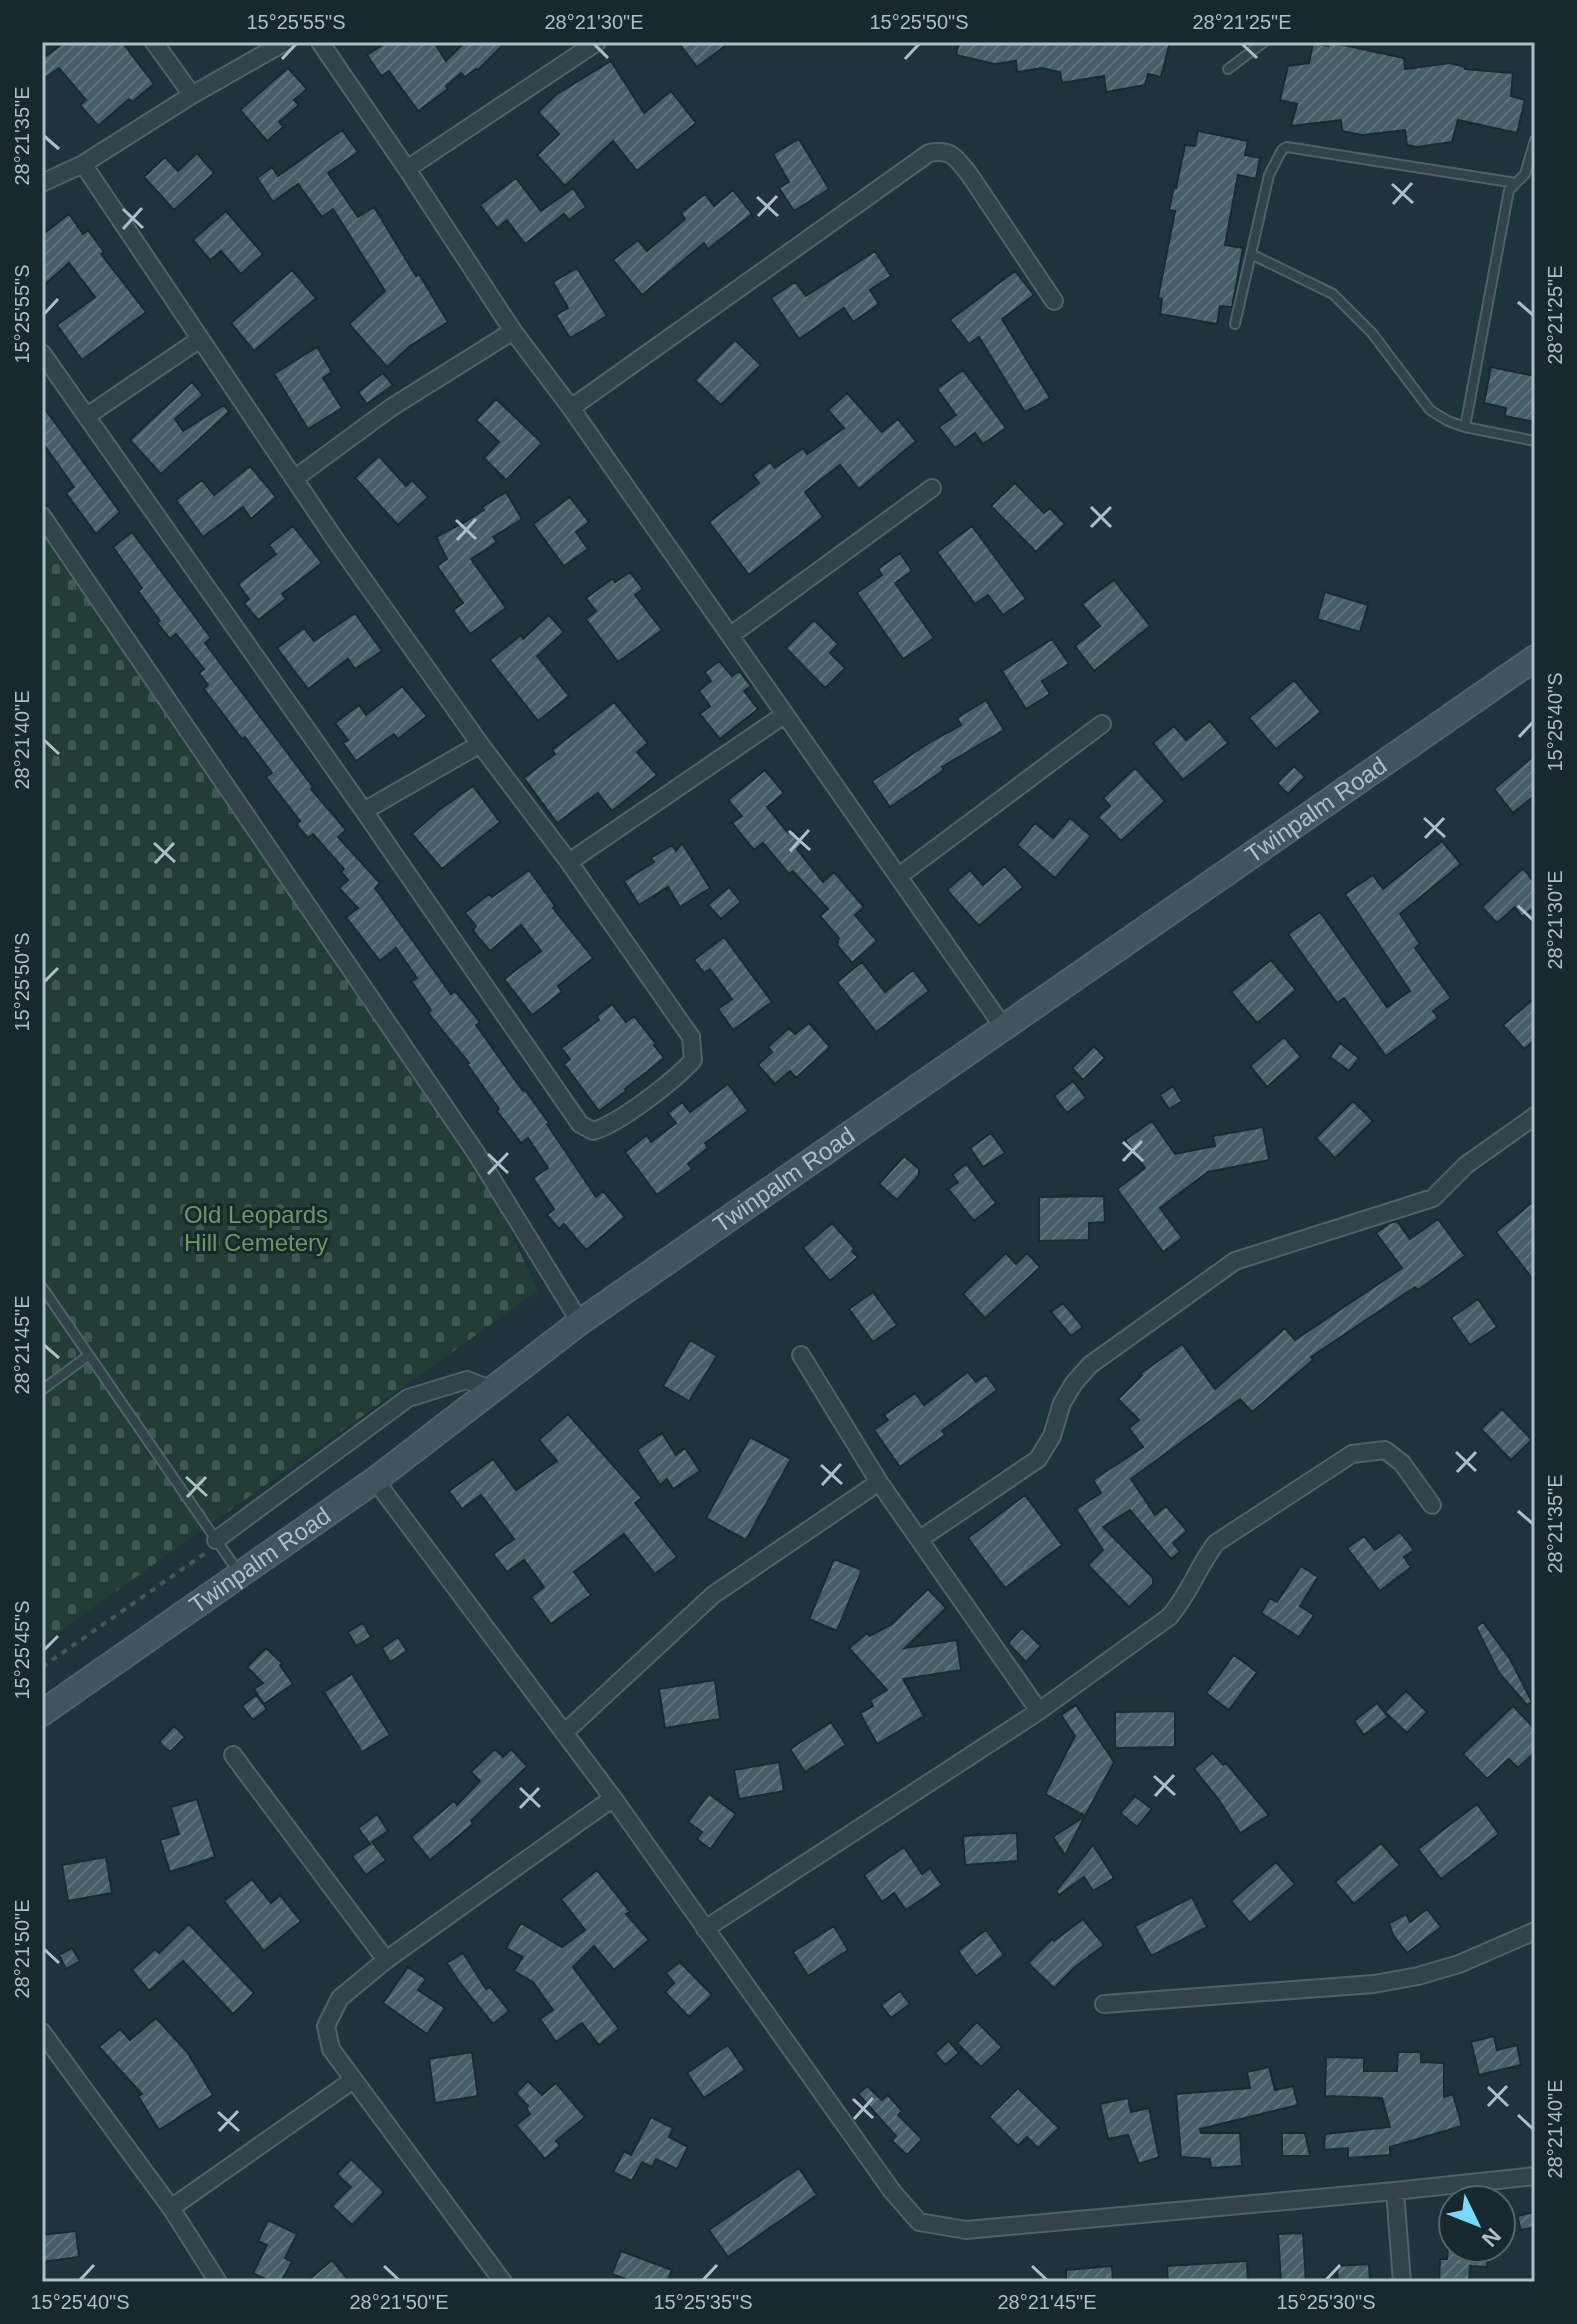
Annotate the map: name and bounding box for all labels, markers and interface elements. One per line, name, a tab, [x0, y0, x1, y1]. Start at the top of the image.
text: 15°25'55"S	[247, 11, 346, 33]
text: 28°21'30"E	[545, 11, 644, 33]
text: 15°25'50"S	[870, 11, 969, 33]
text: 28°21'25"E	[1193, 11, 1292, 33]
text: 28°21'35"E	[11, 87, 33, 186]
text: 15°25'55"S	[11, 265, 33, 364]
text: 28°21'25"E	[1544, 266, 1566, 365]
text: 15°25'40"S	[1544, 673, 1566, 772]
text: 28°21'40"E	[11, 691, 33, 790]
street label: Twinpalm Road	[1240, 751, 1392, 868]
text: 28°21'30"E	[1544, 871, 1566, 970]
text: 15°25'50"S	[11, 933, 33, 1032]
street label: Twinpalm Road	[708, 1121, 860, 1238]
park label: Old Leopards Hill Cemetery	[184, 1201, 328, 1256]
text: 28°21'45"E	[11, 1296, 33, 1395]
text: 28°21'35"E	[1544, 1475, 1566, 1574]
street label: Twinpalm Road	[184, 1502, 335, 1619]
text: 15°25'45"S	[11, 1601, 33, 1700]
text: 28°21'50"E	[11, 1900, 33, 1999]
text: 28°21'40"E	[1544, 2080, 1566, 2179]
north arrow	[1437, 2184, 1517, 2264]
text: N	[1477, 2223, 1506, 2252]
text: 15°25'40"S	[31, 2291, 130, 2313]
text: 28°21'50"E	[350, 2291, 449, 2313]
text: 15°25'35"S	[654, 2291, 753, 2313]
text: 28°21'45"E	[998, 2291, 1097, 2313]
text: 15°25'30"S	[1277, 2291, 1376, 2313]

